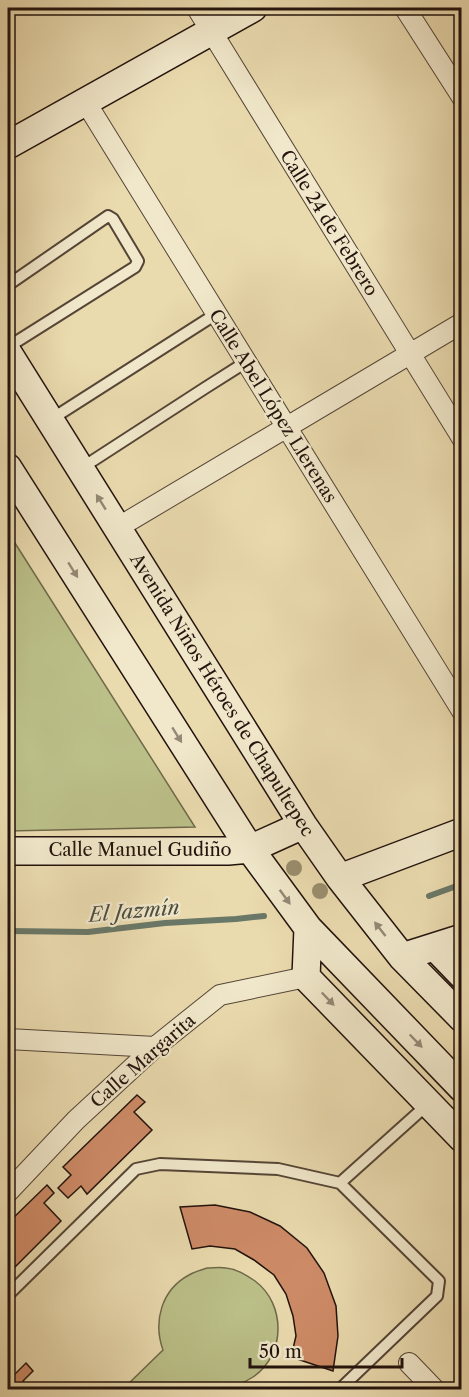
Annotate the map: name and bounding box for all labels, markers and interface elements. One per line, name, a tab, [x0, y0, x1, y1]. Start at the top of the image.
street label: Calle 24 de Febrero	[275, 146, 383, 300]
street label: Calle Abel López Llerenas	[204, 305, 342, 507]
one-way arrow	[95, 494, 106, 510]
street label: Avenida Niños Héroes de Chapultepec	[125, 549, 319, 841]
one-way arrow	[67, 562, 78, 578]
one-way arrow	[172, 727, 183, 743]
street label: Calle Manuel Gudiño	[48, 839, 232, 861]
one-way arrow	[279, 889, 291, 905]
water label: El Jazmín	[86, 895, 180, 927]
one-way arrow	[374, 921, 386, 936]
one-way arrow	[320, 991, 334, 1005]
street label: Calle Margarita	[86, 1009, 200, 1113]
one-way arrow	[409, 1033, 423, 1047]
scale bar	[250, 1331, 402, 1369]
text: 50 m	[259, 1341, 302, 1363]

